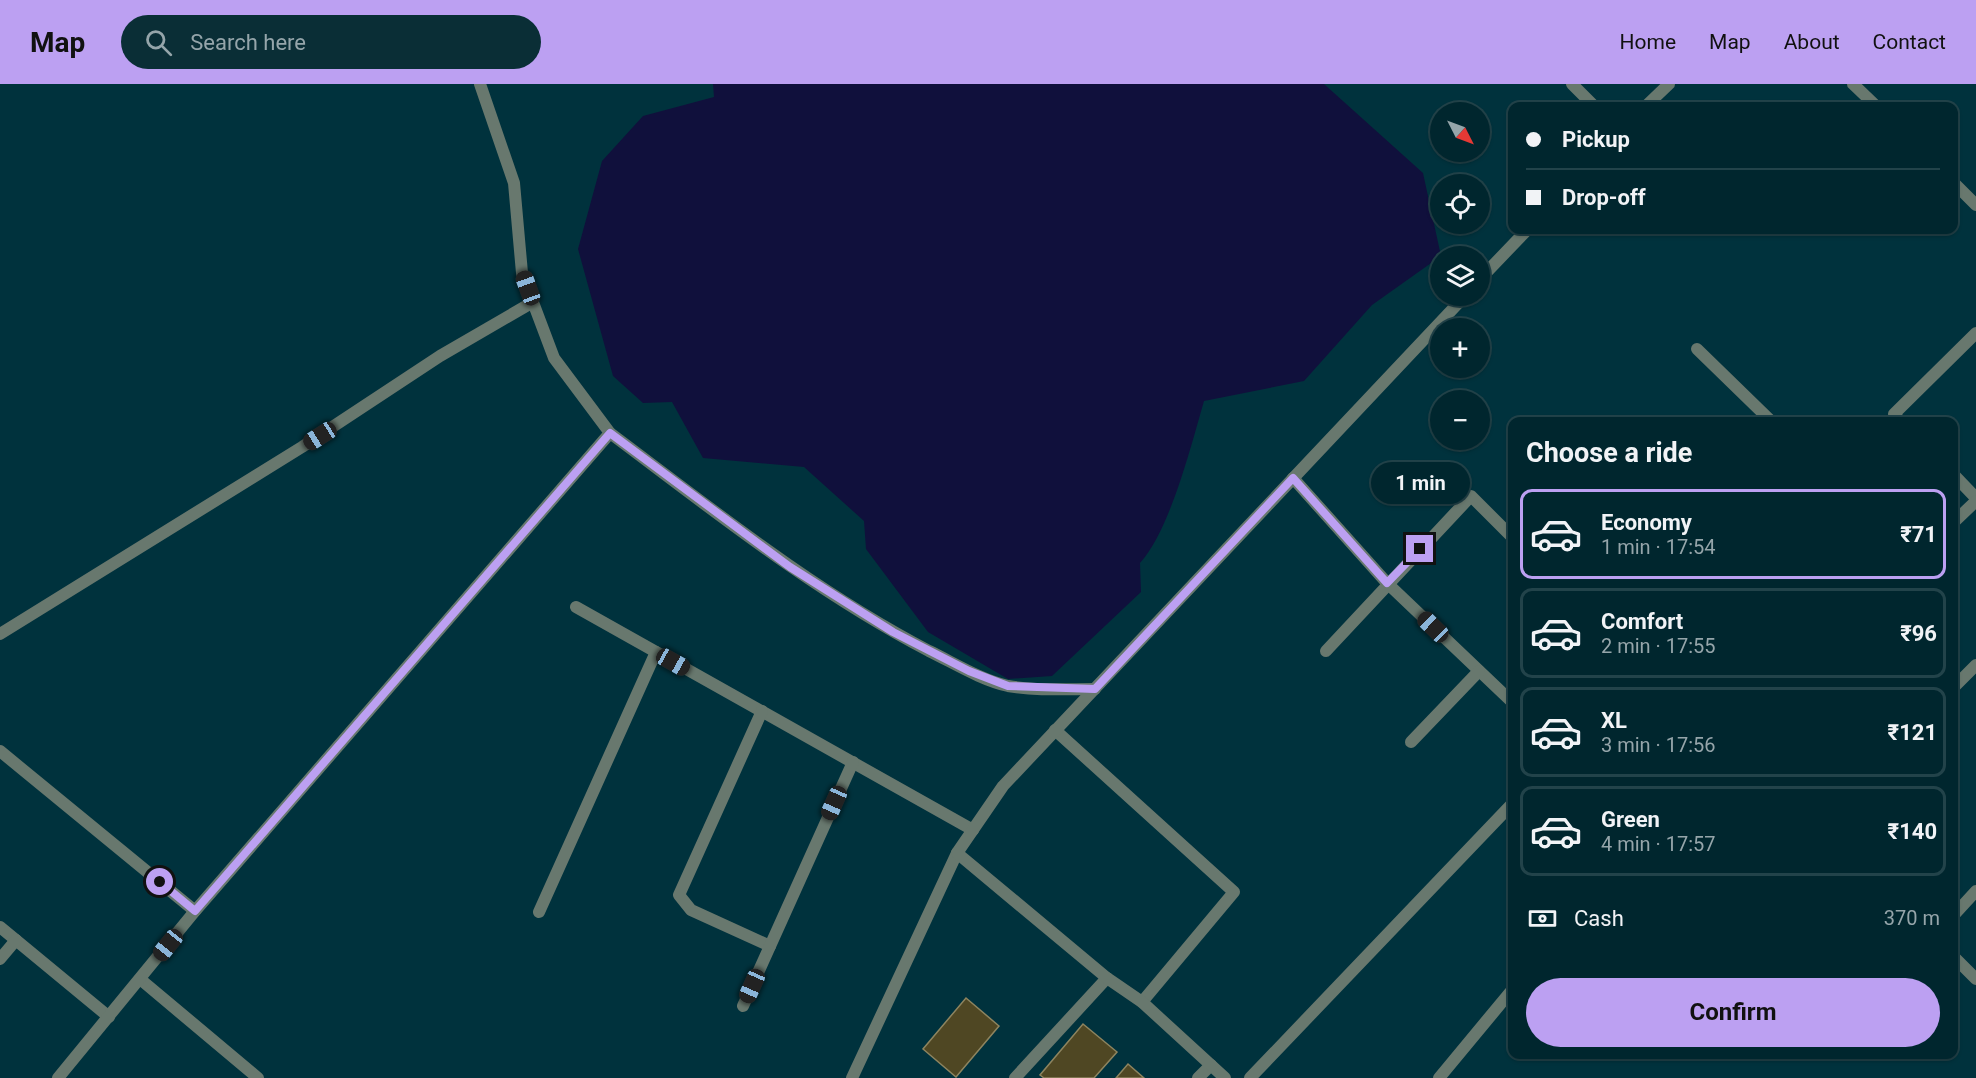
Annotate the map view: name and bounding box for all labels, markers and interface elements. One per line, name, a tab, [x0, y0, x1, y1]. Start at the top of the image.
search box	[121, 15, 541, 69]
text: Map	[30, 26, 85, 59]
icon: search	[142, 26, 175, 59]
text: Search here	[190, 30, 306, 55]
text: Home	[1620, 30, 1676, 54]
text: Map	[1709, 30, 1751, 54]
text: About	[1784, 30, 1840, 54]
text: Contact	[1873, 30, 1946, 54]
north arrow	[1430, 102, 1490, 162]
map controls	[1430, 102, 1490, 450]
text: Pickup	[1562, 127, 1630, 152]
button: locate	[1430, 174, 1490, 234]
text: Drop-off	[1562, 185, 1646, 210]
button: layers	[1430, 246, 1490, 306]
car	[513, 268, 543, 308]
button: +	[1430, 318, 1490, 378]
button: −	[1430, 390, 1490, 450]
car	[300, 419, 340, 453]
text: Choose a ride	[1526, 437, 1692, 469]
callout: 1 min	[1370, 462, 1470, 504]
text: 1 min	[1395, 471, 1446, 495]
icon: car	[1529, 507, 1583, 561]
text: Economy	[1601, 510, 1692, 535]
text: ₹71	[1900, 522, 1937, 547]
route end	[1406, 535, 1433, 562]
text: 1 min · 17:54	[1601, 535, 1716, 559]
icon: car	[1529, 606, 1583, 660]
car	[1414, 608, 1452, 646]
text: Comfort	[1601, 609, 1683, 634]
text: ₹96	[1900, 621, 1937, 646]
text: 2 min · 17:55	[1601, 634, 1716, 658]
car	[653, 645, 693, 679]
icon: car	[1529, 705, 1583, 759]
text: XL	[1601, 708, 1627, 733]
text: ₹121	[1888, 720, 1937, 745]
text: 3 min · 17:56	[1601, 733, 1716, 757]
car	[818, 783, 850, 823]
icon: car	[1529, 804, 1583, 858]
text: Green	[1601, 807, 1660, 832]
text: ₹140	[1888, 819, 1937, 844]
text: 4 min · 17:57	[1601, 832, 1716, 856]
route start	[146, 868, 173, 895]
icon: cash	[1526, 902, 1559, 935]
text: Cash	[1574, 906, 1624, 931]
text: 370 m	[1884, 906, 1940, 930]
car	[150, 925, 186, 965]
car	[736, 966, 768, 1006]
button: Confirm	[1526, 978, 1940, 1047]

